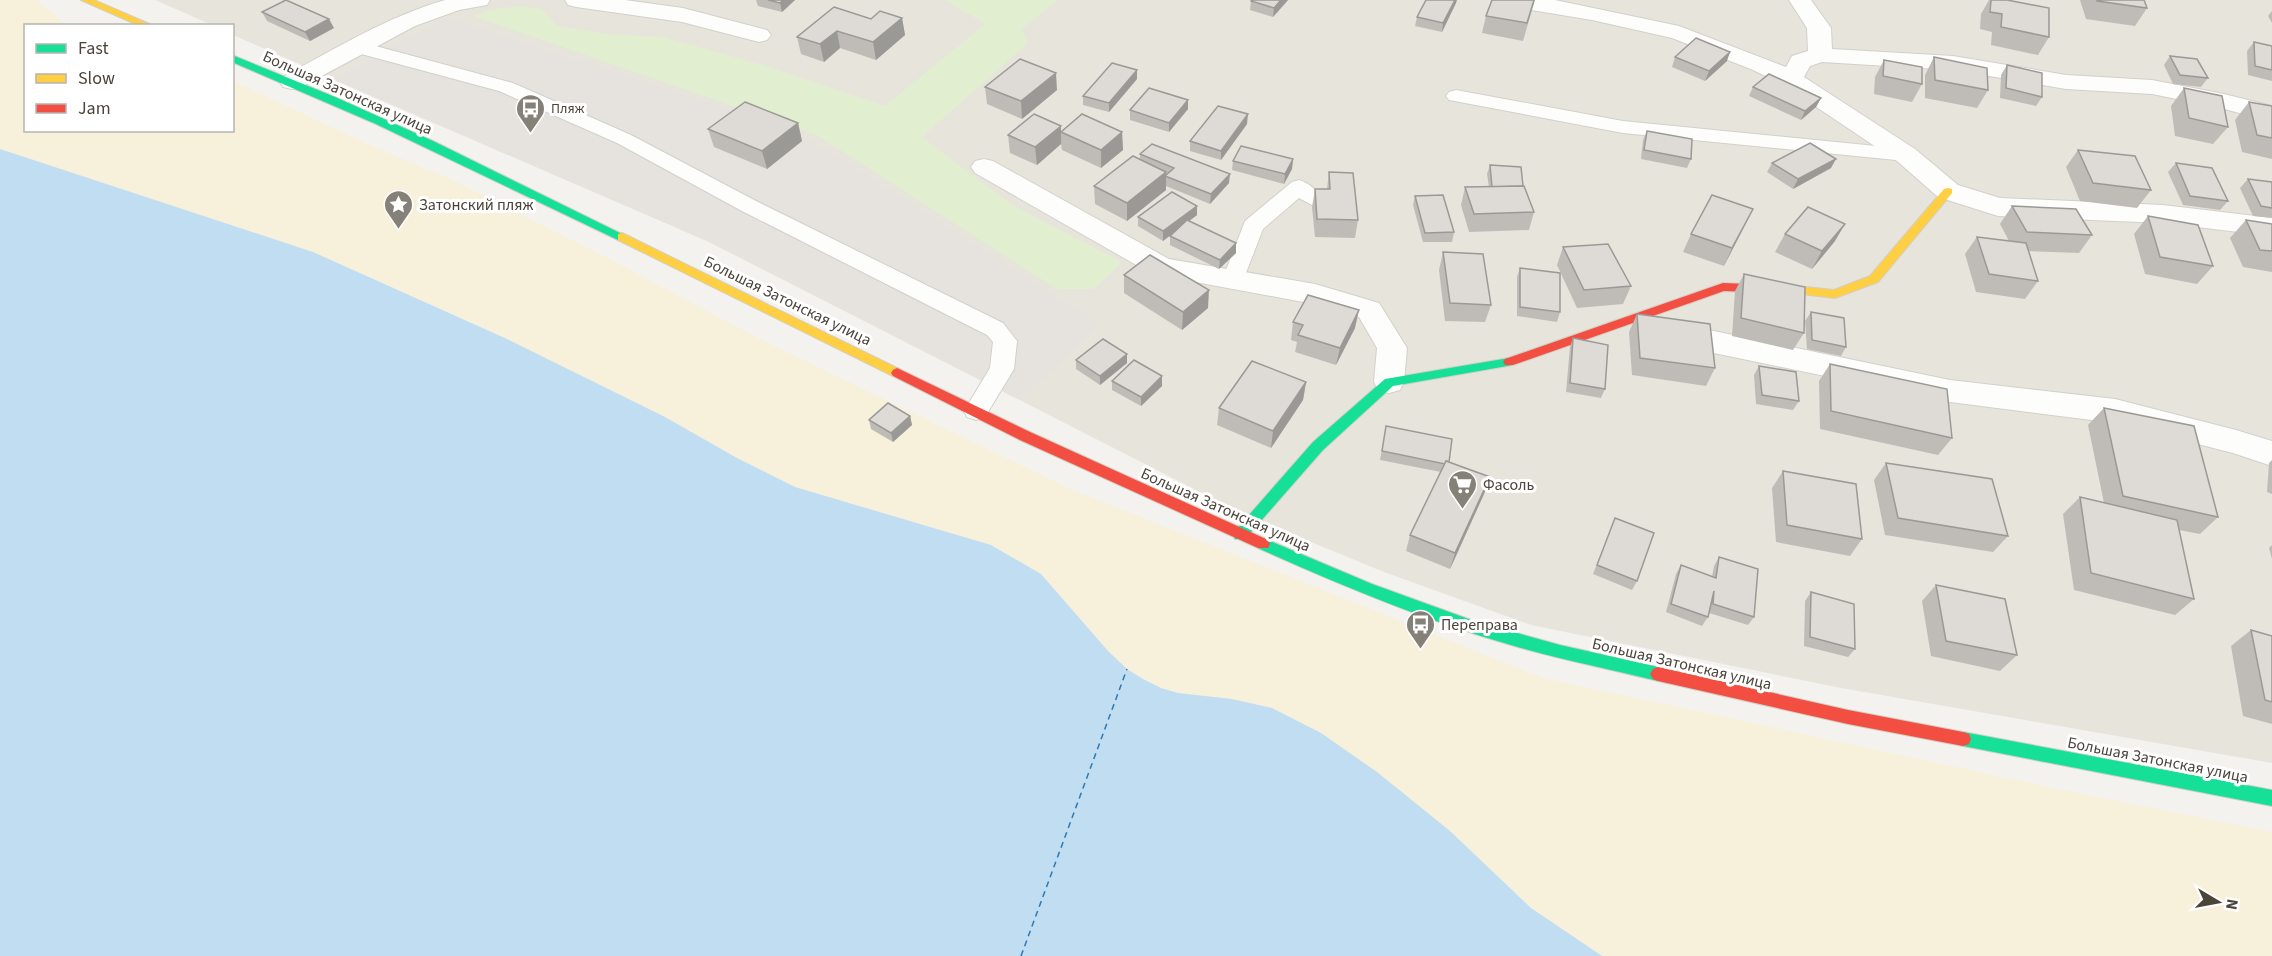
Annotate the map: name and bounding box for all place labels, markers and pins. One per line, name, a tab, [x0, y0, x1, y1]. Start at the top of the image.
bus stop icon: Пляж	[514, 92, 546, 134]
place label: Пляж	[551, 99, 585, 119]
place icon: Затонский пляж	[382, 188, 414, 230]
place label: Затонский пляж	[419, 194, 534, 216]
supermarket icon: Фасоль	[1446, 468, 1478, 510]
place label: Фасоль	[1483, 474, 1535, 496]
bus stop icon: Переправа	[1404, 608, 1436, 650]
place label: Переправа	[1441, 614, 1518, 636]

